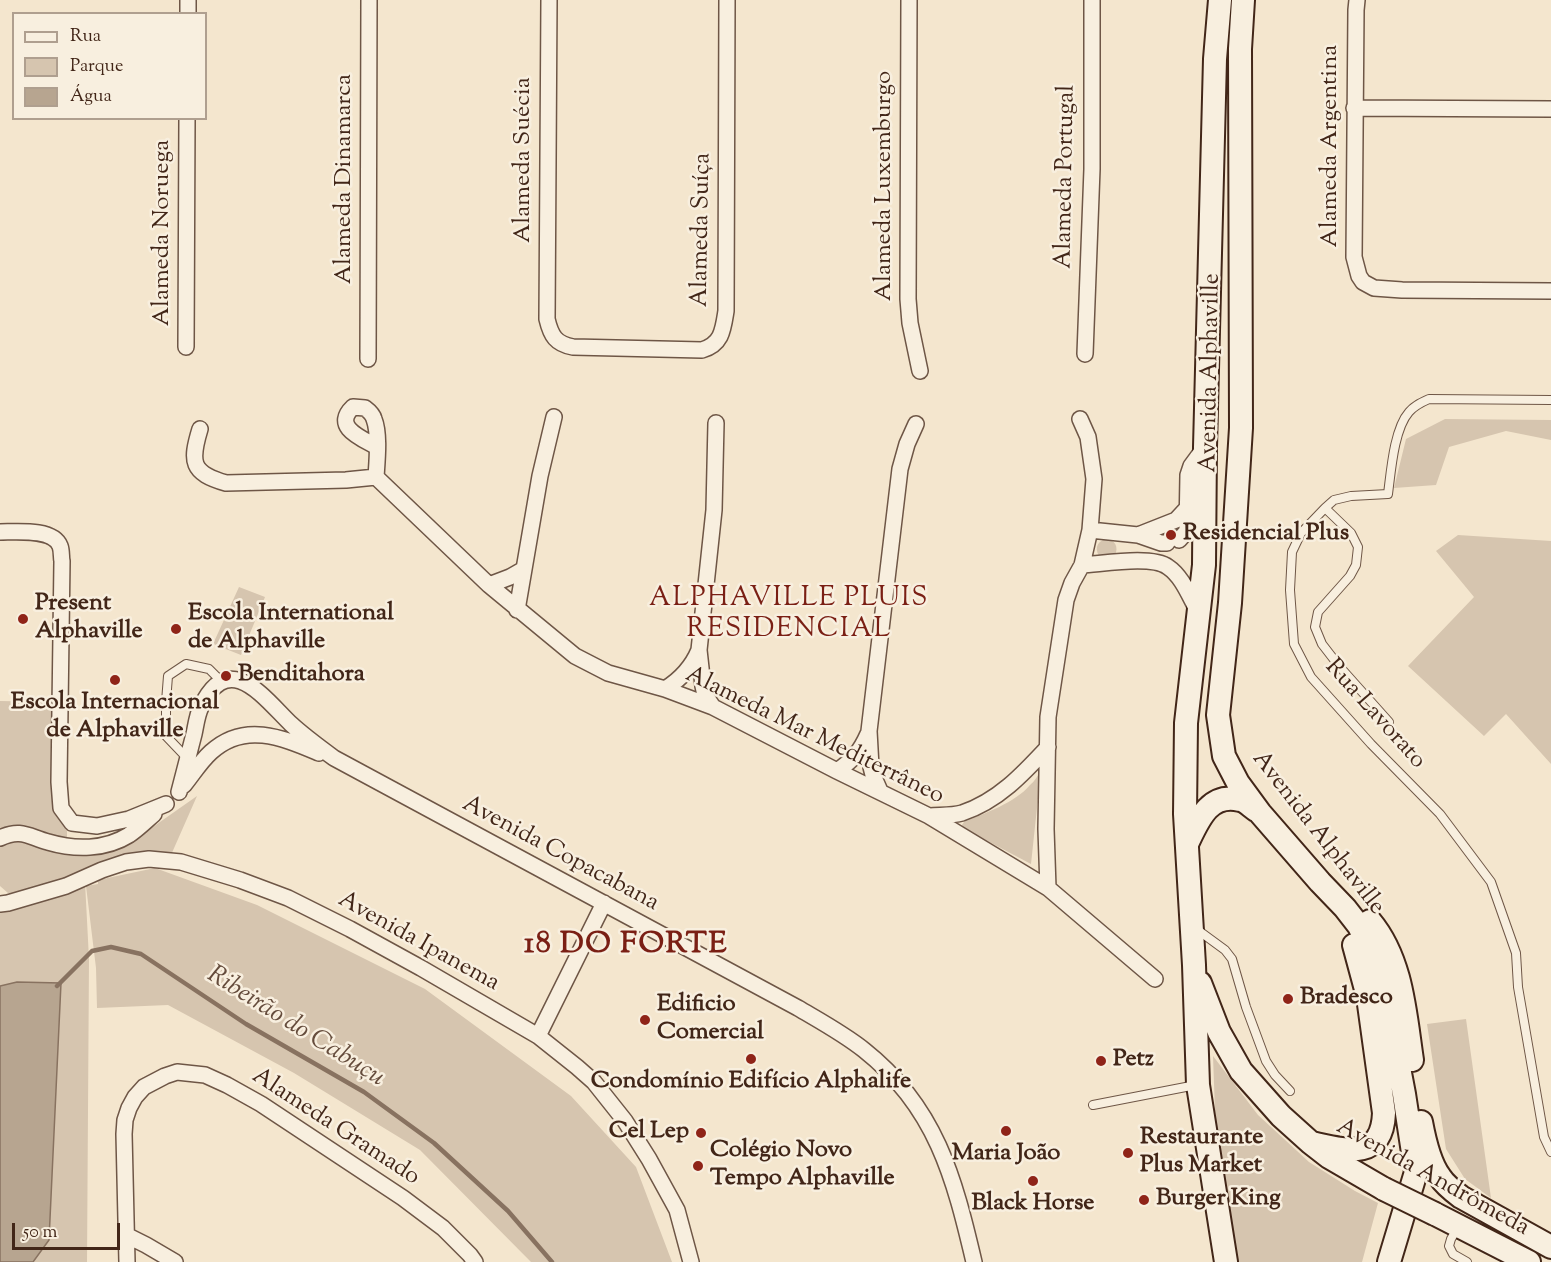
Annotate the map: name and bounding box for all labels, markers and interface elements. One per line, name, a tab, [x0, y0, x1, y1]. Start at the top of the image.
legend	[12, 12, 207, 120]
text: Rua	[70, 24, 101, 50]
street label: Alameda Argentina	[1318, 45, 1346, 247]
text: Parque	[70, 54, 123, 80]
street label: Alameda Luxemburgo	[872, 71, 900, 301]
street label: Alameda Dinamarca	[332, 74, 360, 284]
street label: Alameda Suécia	[511, 77, 539, 243]
text: Água	[70, 84, 112, 110]
street label: Alameda Portugal	[1051, 85, 1083, 269]
street label: Alameda Noruega	[150, 140, 178, 326]
street label: Alameda Suíça	[687, 153, 719, 307]
street label: Avenida Alphaville	[1196, 273, 1228, 473]
place label: Residencial Plus	[1183, 521, 1349, 549]
marker: Residencial Plus	[1164, 528, 1178, 542]
district label: ALPHAVILLE PLUIS RESIDENCIAL	[649, 584, 929, 647]
place label: Present Alphaville	[35, 591, 143, 647]
place label: Escola International de Alphaville	[188, 601, 394, 657]
marker: Present Alphaville	[16, 612, 30, 626]
marker: Escola International de Alphaville	[169, 622, 183, 636]
street label: Rua Lavorato	[1317, 654, 1431, 776]
place label: Benditahora	[238, 662, 365, 690]
street label: Alameda Mar Mediterrâneo	[680, 662, 948, 812]
marker: Benditahora	[219, 669, 233, 683]
marker: Escola Internacional de Alphaville	[108, 673, 122, 687]
place label: Escola Internacional de Alphaville	[11, 690, 219, 746]
street label: Avenida Alphaville	[1244, 747, 1390, 921]
street label: Avenida Copacabana	[457, 791, 663, 919]
street label: Avenida Ipanema	[332, 887, 504, 999]
district label: 18 DO FORTE	[524, 929, 728, 965]
water label: Ribeirão do Cabuçu	[200, 961, 390, 1095]
place label: Bradesco	[1300, 985, 1393, 1013]
place label: Edificio Comercial	[657, 992, 764, 1048]
marker: Bradesco	[1281, 992, 1295, 1006]
marker: Edificio Comercial	[638, 1013, 652, 1027]
place label: Petz	[1113, 1047, 1154, 1075]
marker: Condomínio Edifício Alphalife	[744, 1052, 758, 1066]
marker: Petz	[1094, 1054, 1108, 1068]
street label: Alameda Gramado	[246, 1063, 424, 1193]
place label: Condomínio Edifício Alphalife	[591, 1069, 911, 1097]
street label: Avenida Andrômeda	[1330, 1114, 1534, 1244]
place label: Cel Lep	[609, 1119, 689, 1147]
marker: Maria João	[999, 1124, 1013, 1138]
place label: Restaurante Plus Market	[1140, 1125, 1263, 1181]
marker: Cel Lep	[694, 1126, 708, 1140]
place label: Colégio Novo Tempo Alphaville	[710, 1138, 895, 1194]
place label: Maria João	[952, 1141, 1060, 1169]
marker: Restaurante Plus Market	[1121, 1146, 1135, 1160]
marker: Colégio Novo Tempo Alphaville	[691, 1159, 705, 1173]
marker: Black Horse	[1026, 1174, 1040, 1188]
place label: Burger King	[1156, 1186, 1281, 1214]
place label: Black Horse	[971, 1191, 1095, 1219]
marker: Burger King	[1137, 1193, 1151, 1207]
scale bar	[15, 1211, 123, 1249]
text: 50 m	[23, 1220, 57, 1246]

